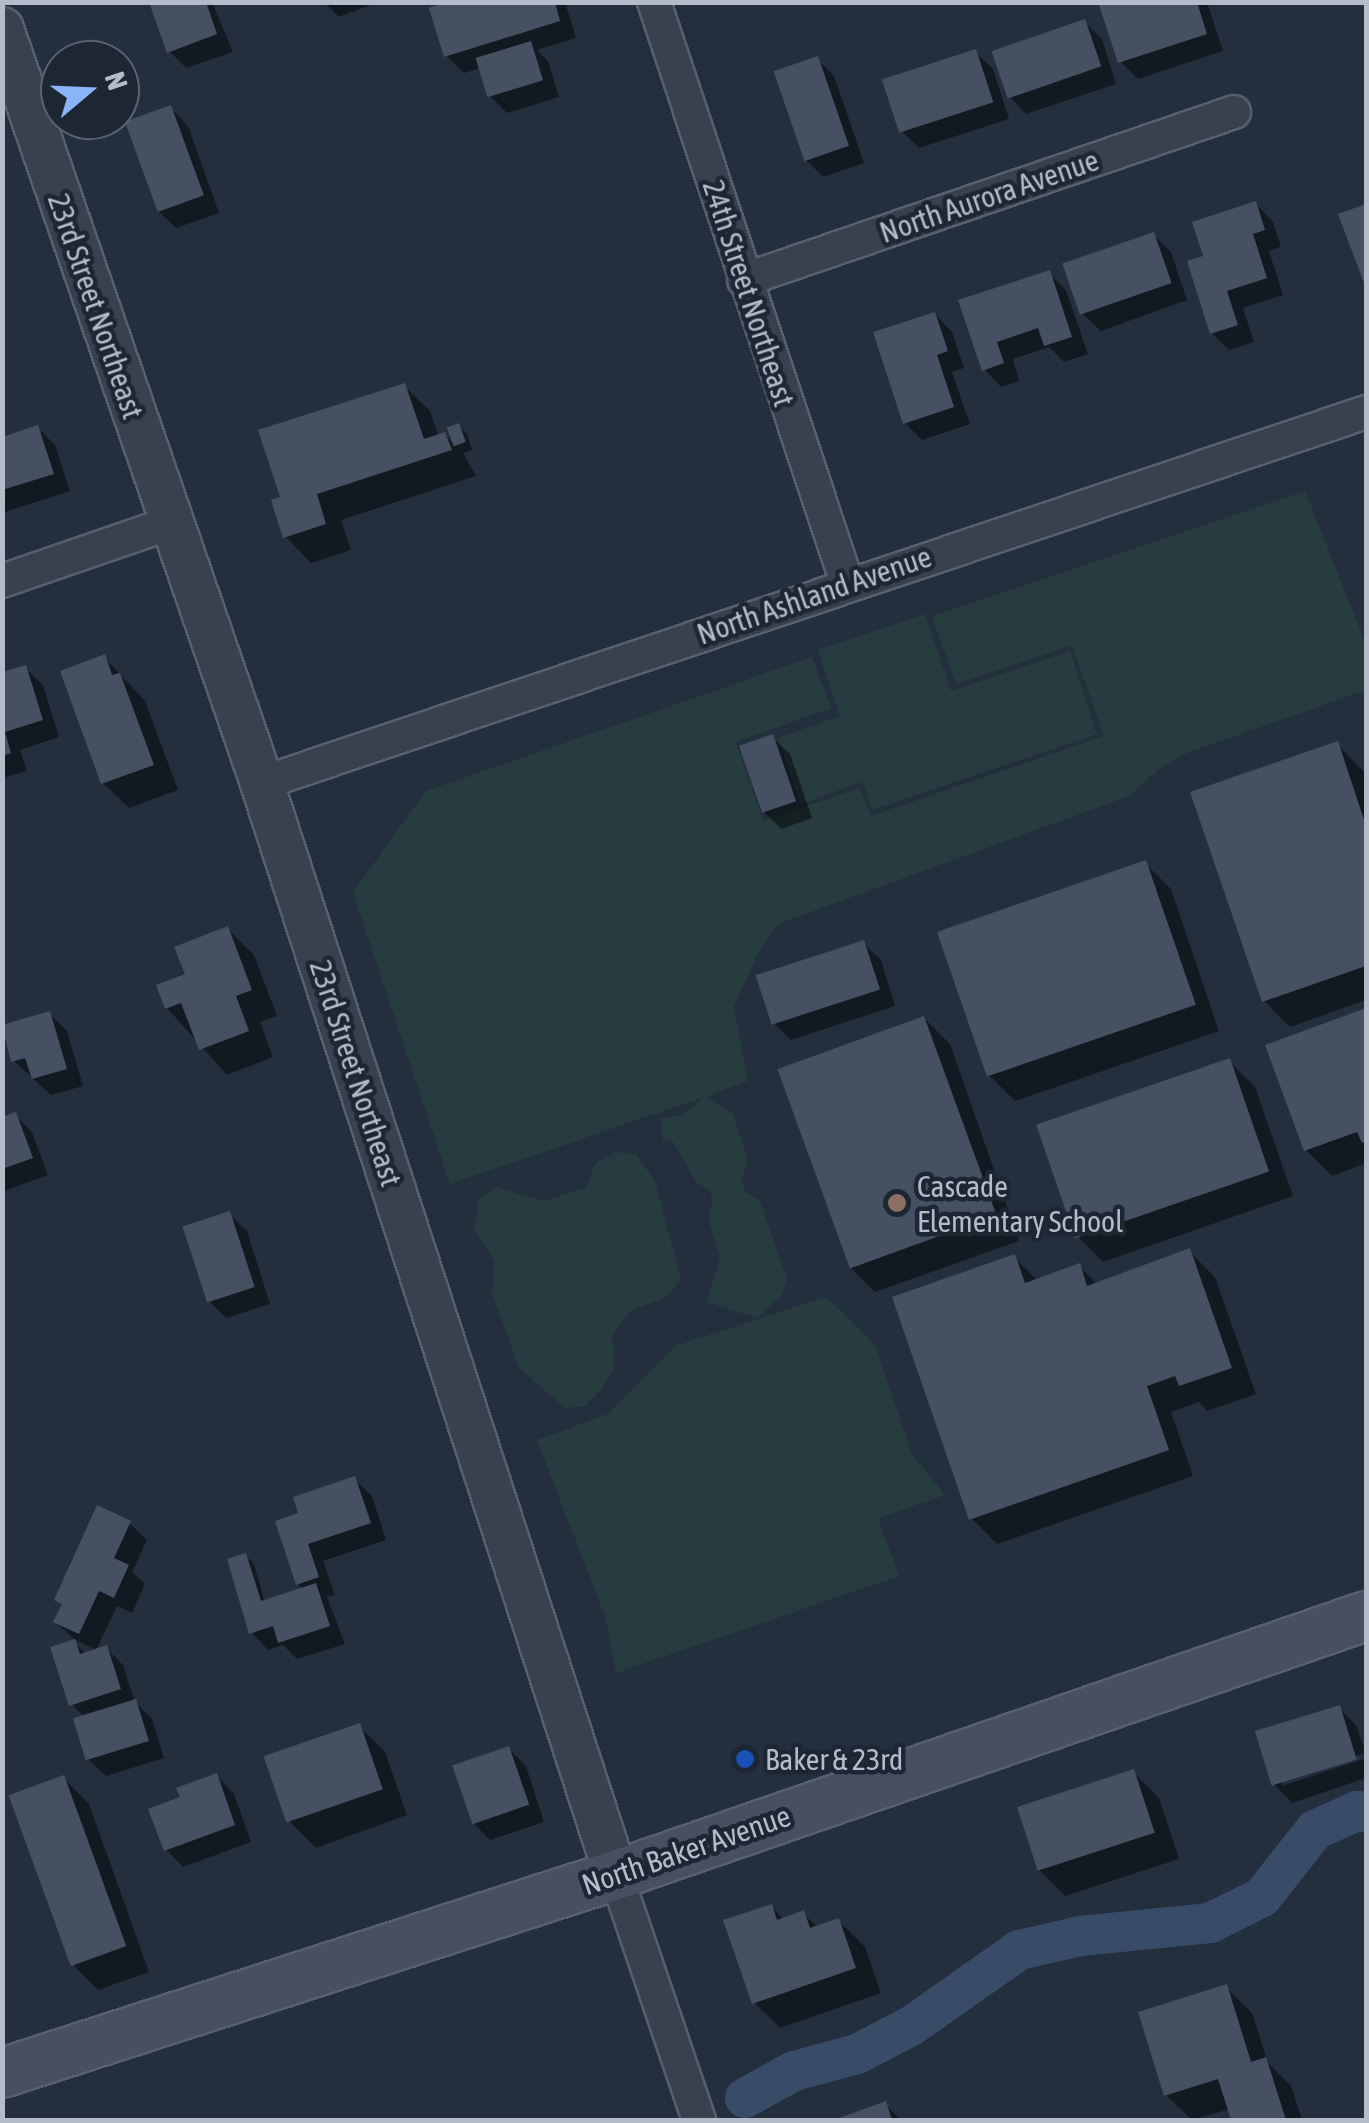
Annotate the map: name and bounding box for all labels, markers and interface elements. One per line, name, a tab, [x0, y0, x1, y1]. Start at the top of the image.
north arrow	[40, 40, 140, 140]
text: N	[99, 68, 134, 94]
street label: North Aurora Avenue	[875, 142, 1103, 250]
street label: 24th Street Northeast	[695, 175, 803, 411]
street label: 23rd Street Northeast	[41, 189, 151, 423]
street label: North Ashland Avenue	[692, 538, 936, 652]
street label: 23rd Street Northeast	[302, 955, 410, 1191]
place label: Cascade Elementary School	[917, 1168, 1123, 1238]
marker: Cascade Elementary School	[886, 1192, 908, 1214]
place label: Baker & 23rd	[765, 1741, 903, 1777]
marker: Baker & 23rd	[734, 1748, 756, 1770]
street label: North Baker Avenue	[577, 1797, 795, 1903]

